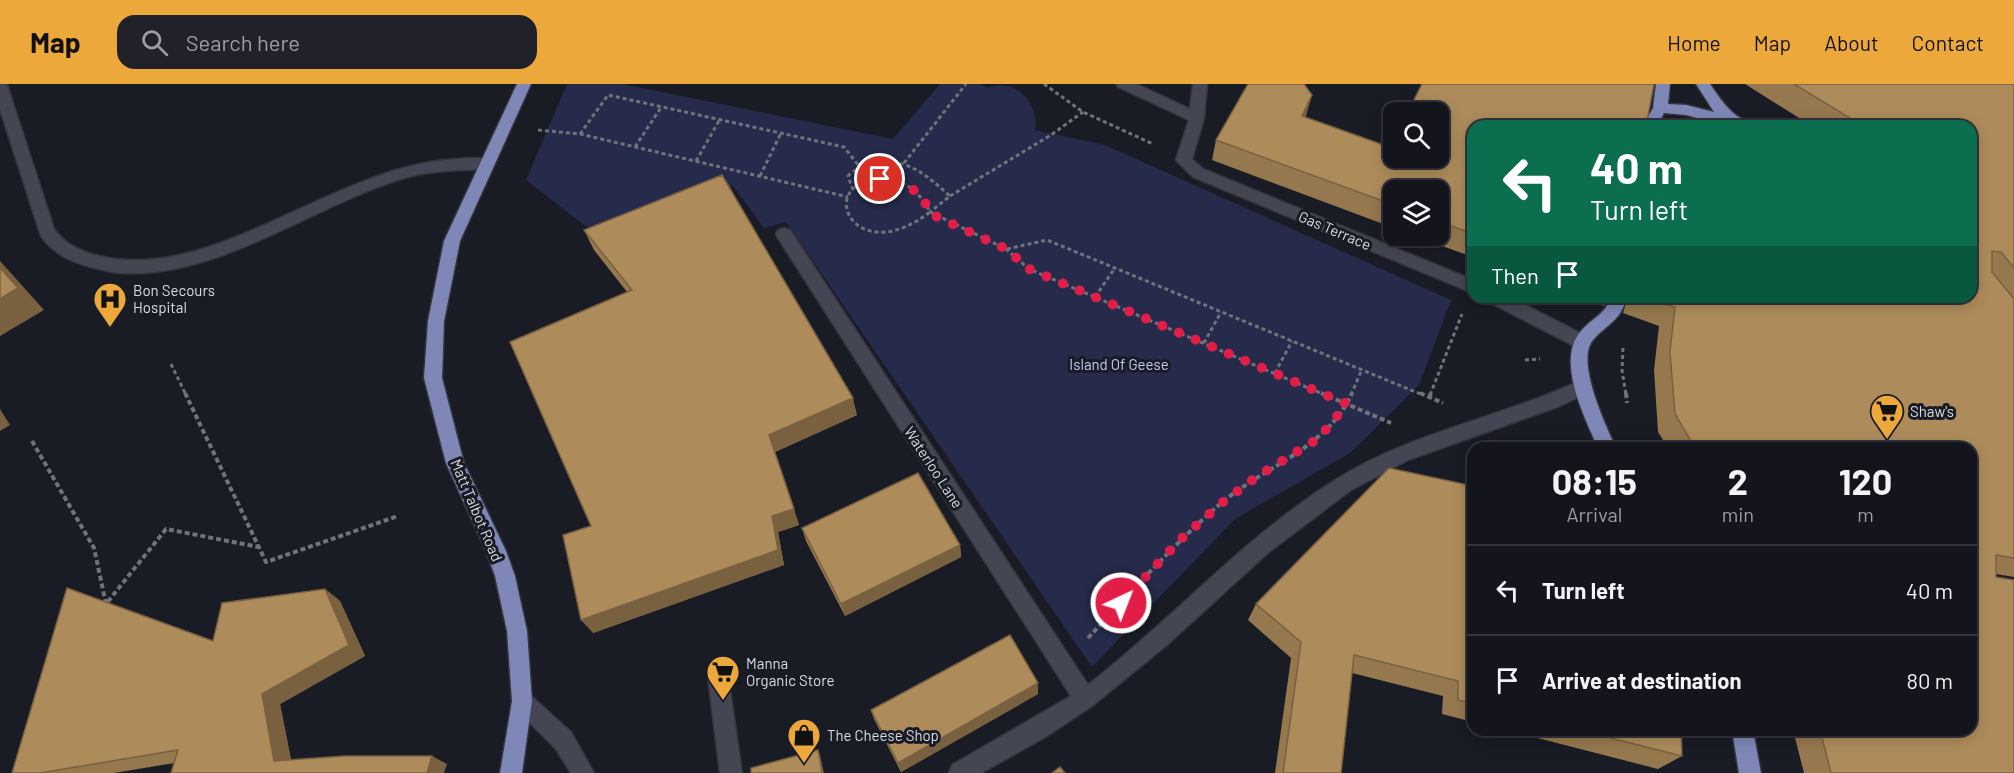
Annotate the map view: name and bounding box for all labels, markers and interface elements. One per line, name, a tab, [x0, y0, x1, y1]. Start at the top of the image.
search box	[117, 15, 537, 69]
text: Map	[30, 25, 81, 59]
icon: search	[138, 26, 171, 59]
text: Search here	[186, 29, 300, 55]
text: Home	[1667, 30, 1721, 55]
text: Map	[1754, 30, 1791, 55]
text: About	[1824, 30, 1879, 55]
text: Contact	[1912, 30, 1984, 55]
map controls	[1383, 102, 1449, 246]
button: search	[1383, 102, 1449, 168]
text: 40 m	[1590, 142, 1683, 192]
icon: left	[1491, 144, 1569, 222]
pin	[854, 153, 905, 204]
icon: arrive	[863, 162, 896, 195]
button: layers	[1383, 180, 1449, 246]
text: Turn left	[1590, 193, 1688, 225]
street label: Gas Terrace	[1296, 207, 1374, 253]
icon: arrive	[1551, 258, 1584, 291]
text: Then	[1491, 262, 1539, 288]
hospital icon: Bon Secours Hospital	[92, 281, 128, 328]
place label: Bon Secours Hospital	[133, 281, 215, 316]
park label: Island Of Geese	[1069, 355, 1169, 373]
supermarket icon: Shaw's	[1869, 393, 1905, 440]
place label: Shaw's	[1910, 402, 1954, 420]
street label: Waterloo Lane	[901, 423, 967, 511]
street label: Matt Talbot Road	[447, 456, 507, 564]
text: 08:15	[1552, 459, 1637, 502]
text: 2	[1728, 459, 1748, 502]
text: 120	[1839, 459, 1892, 502]
text: Arrival	[1566, 502, 1622, 526]
text: min	[1722, 502, 1754, 526]
text: m	[1857, 502, 1874, 526]
position arrow	[1089, 571, 1153, 635]
icon: left	[1491, 574, 1524, 607]
text: Turn left	[1542, 577, 1625, 603]
text: 40 m	[1906, 577, 1953, 603]
supermarket icon: Manna Organic Store	[705, 654, 741, 701]
place label: Manna Organic Store	[746, 654, 835, 689]
icon: arrive	[1491, 664, 1524, 697]
text: Arrive at destination	[1542, 667, 1741, 693]
text: 80 m	[1907, 667, 1953, 693]
shop icon: The Cheese Shop	[786, 717, 822, 764]
place label: The Cheese Shop	[827, 726, 939, 744]

